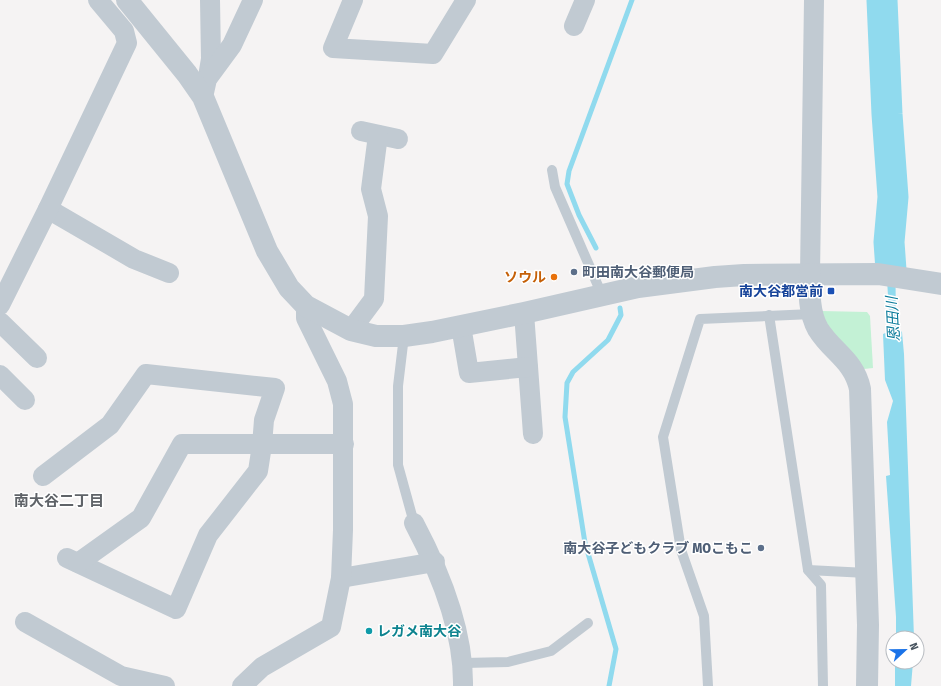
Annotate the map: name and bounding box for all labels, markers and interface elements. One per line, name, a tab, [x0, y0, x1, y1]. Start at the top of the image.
place label: 町田南大谷郵便局	[582, 264, 694, 281]
marker: 町田南大谷郵便局	[569, 267, 579, 277]
place label: ソウル	[504, 269, 546, 286]
marker: ソウル	[549, 272, 559, 282]
place label: 南大谷都営前	[739, 283, 823, 300]
marker: 南大谷都営前	[826, 286, 836, 296]
water label: 恩田川	[883, 294, 903, 342]
district label: 南大谷二丁目	[14, 492, 104, 510]
place label: 南大谷子どもクラブ MOこもこ	[563, 540, 753, 557]
marker: 南大谷子どもクラブ MOこもこ	[756, 543, 766, 553]
place label: レガメ南大谷	[377, 623, 462, 640]
marker: レガメ南大谷	[364, 626, 374, 636]
north arrow	[885, 630, 925, 670]
text: N	[907, 641, 921, 652]

